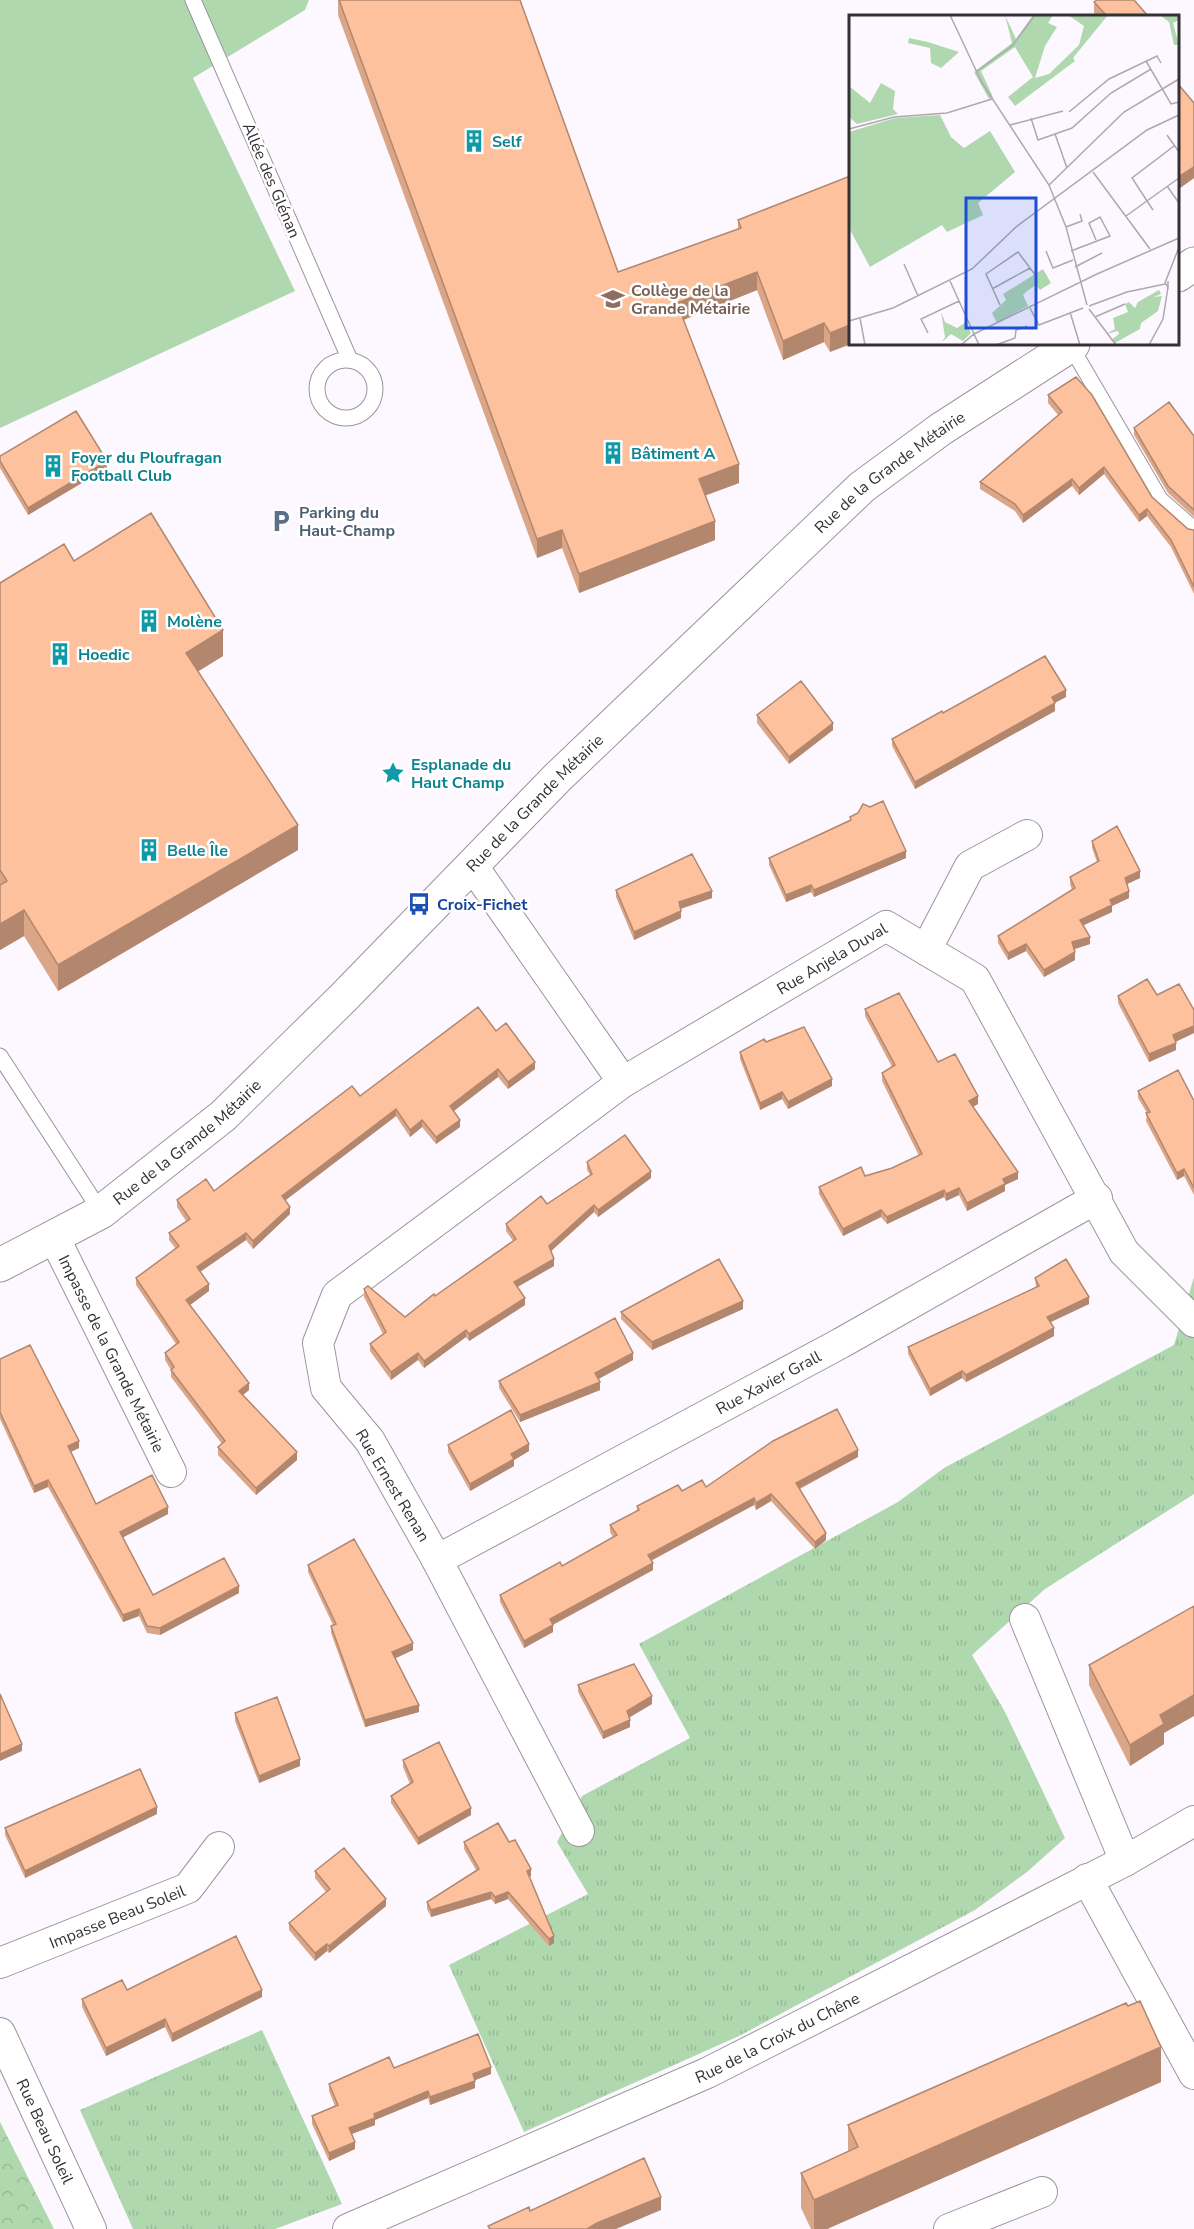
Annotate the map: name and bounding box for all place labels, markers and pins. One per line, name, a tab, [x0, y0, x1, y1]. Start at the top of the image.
building icon: Self	[461, 128, 487, 154]
place label: Self	[492, 131, 523, 153]
place label: Collège de la Grande Métairie	[631, 280, 751, 320]
school or university icon: Collège de la Grande Métairie	[600, 286, 626, 312]
building icon: Bâtiment A	[600, 440, 626, 466]
place label: Bâtiment A	[631, 443, 716, 465]
place label: Foyer du Ploufragan Football Club	[71, 447, 222, 487]
building icon: Foyer du Ploufragan Football Club	[40, 453, 66, 479]
place label: Parking du Haut-Champ	[299, 502, 395, 542]
parking icon: Parking du Haut-Champ	[268, 508, 294, 534]
building icon: Molène	[136, 608, 162, 634]
place label: Molène	[167, 611, 222, 633]
building icon: Hoedic	[47, 641, 73, 667]
place label: Hoedic	[78, 644, 130, 666]
place label: Esplanade du Haut Champ	[411, 754, 511, 794]
place icon: Esplanade du Haut Champ	[380, 760, 406, 786]
building icon: Belle Île	[136, 837, 162, 863]
place label: Belle Île	[167, 840, 228, 862]
bus stop icon: Croix-Fichet	[406, 891, 432, 917]
place label: Croix-Fichet	[437, 894, 528, 916]

